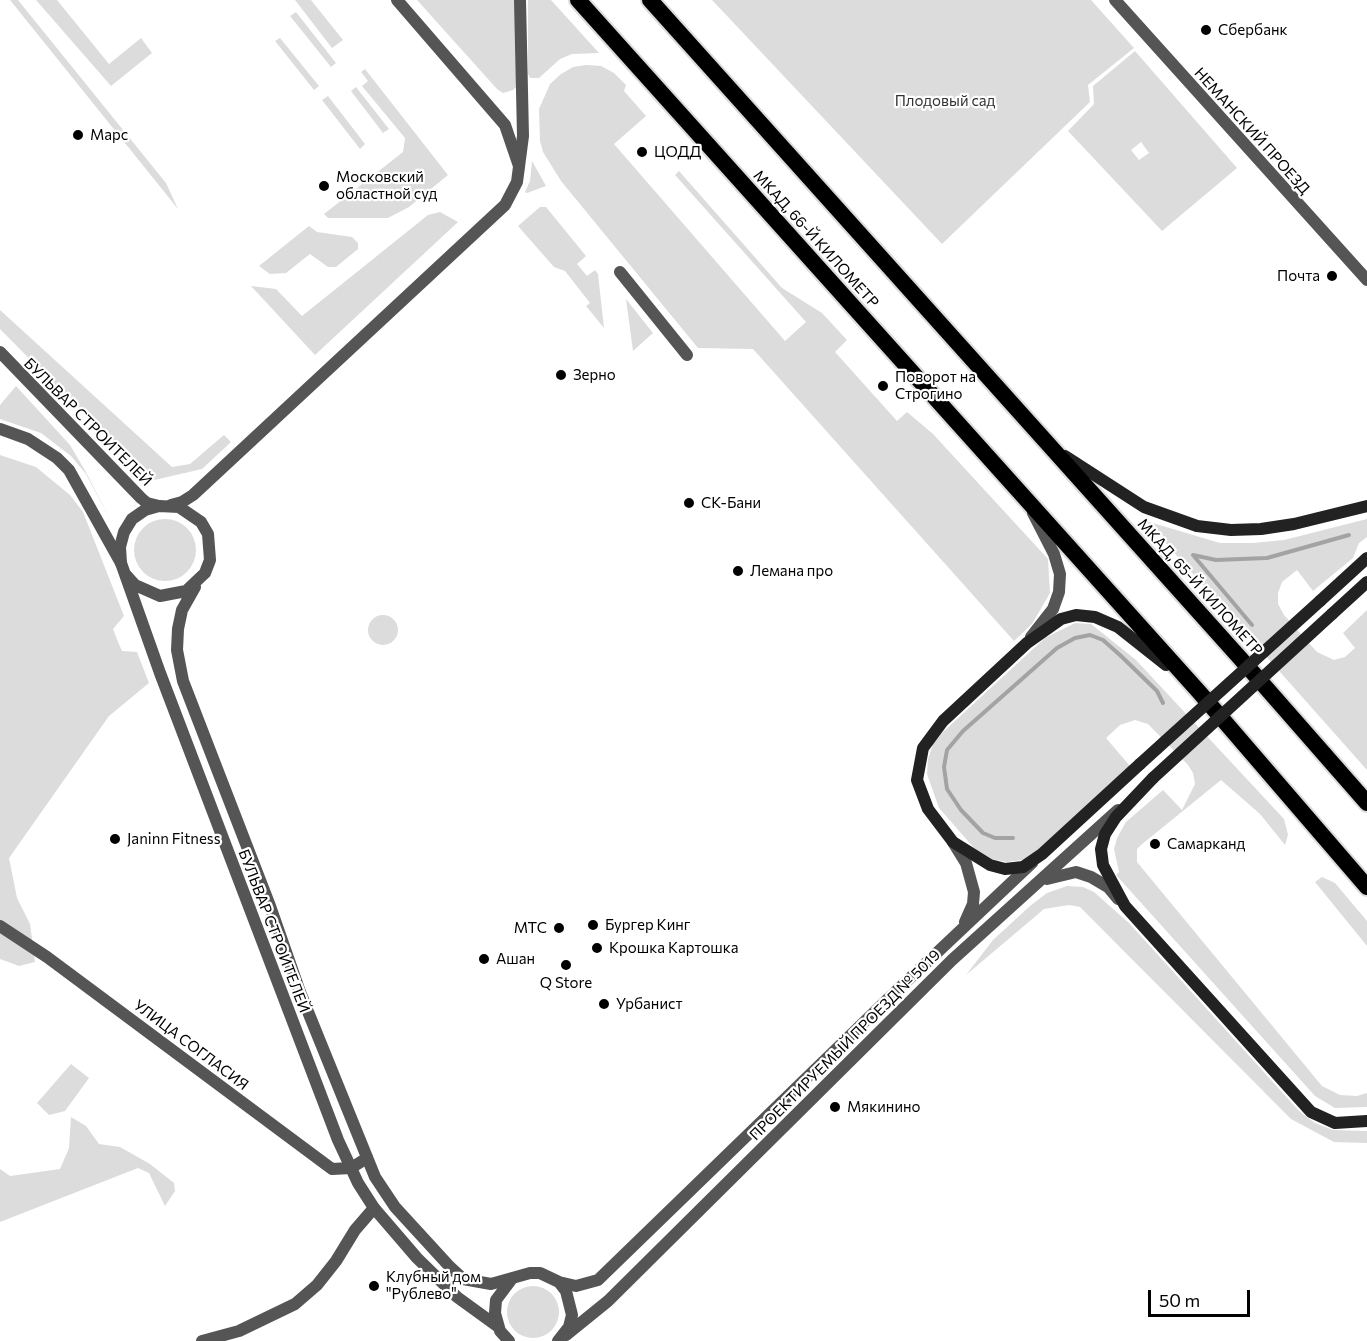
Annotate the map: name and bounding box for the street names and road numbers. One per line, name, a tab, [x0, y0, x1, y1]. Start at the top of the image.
street label: НЕМАНСКИЙ ПРОЕЗД	[1190, 64, 1314, 198]
street label: МКАД, 66-Й КИЛОМЕТР	[750, 167, 882, 311]
street label: БУЛЬВАР СТРОИТЕЛЕЙ	[20, 354, 156, 490]
street label: МКАД, 65-Й КИЛОМЕТР	[1134, 515, 1266, 659]
street label: БУЛЬВАР СТРОИТЕЛЕЙ	[234, 847, 314, 1015]
street label: ПРОЕКТИРУЕМЫЙ ПРОЕЗД № 5019	[746, 946, 944, 1144]
street label: УЛИЦА СОГЛАСИЯ	[130, 996, 252, 1094]

